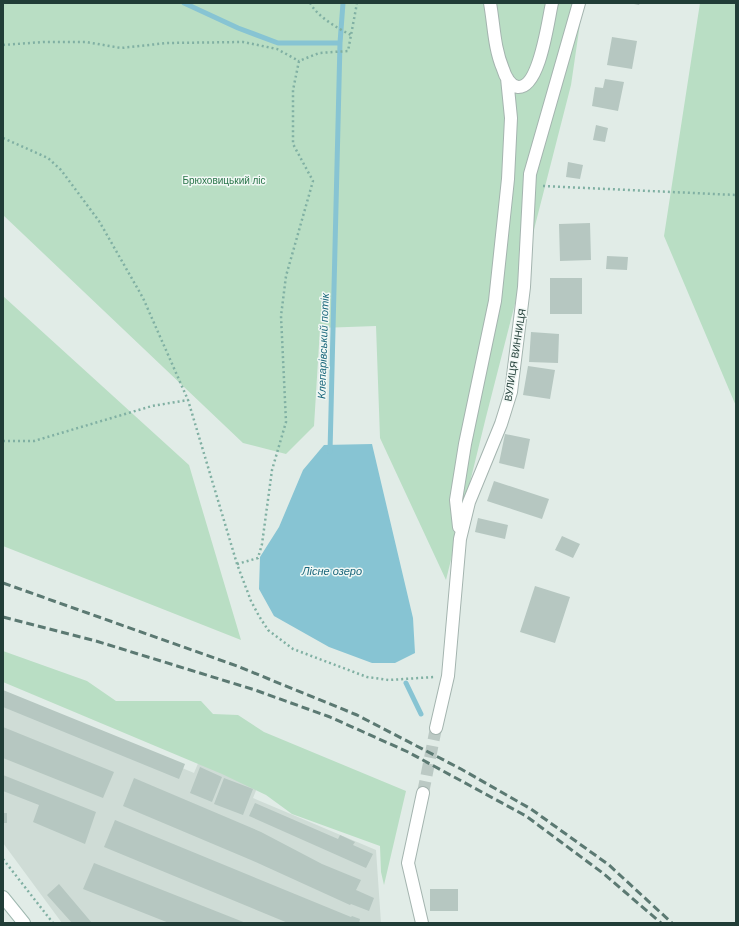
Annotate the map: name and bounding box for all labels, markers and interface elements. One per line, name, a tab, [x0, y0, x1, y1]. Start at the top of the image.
park label: Брюховицький ліс	[182, 174, 266, 187]
water label: Клепарівський потік	[314, 292, 332, 399]
street label: ВУЛИЦЯ ВИННИЦЯ	[501, 308, 529, 402]
water label: Лісне озеро	[301, 564, 362, 578]

